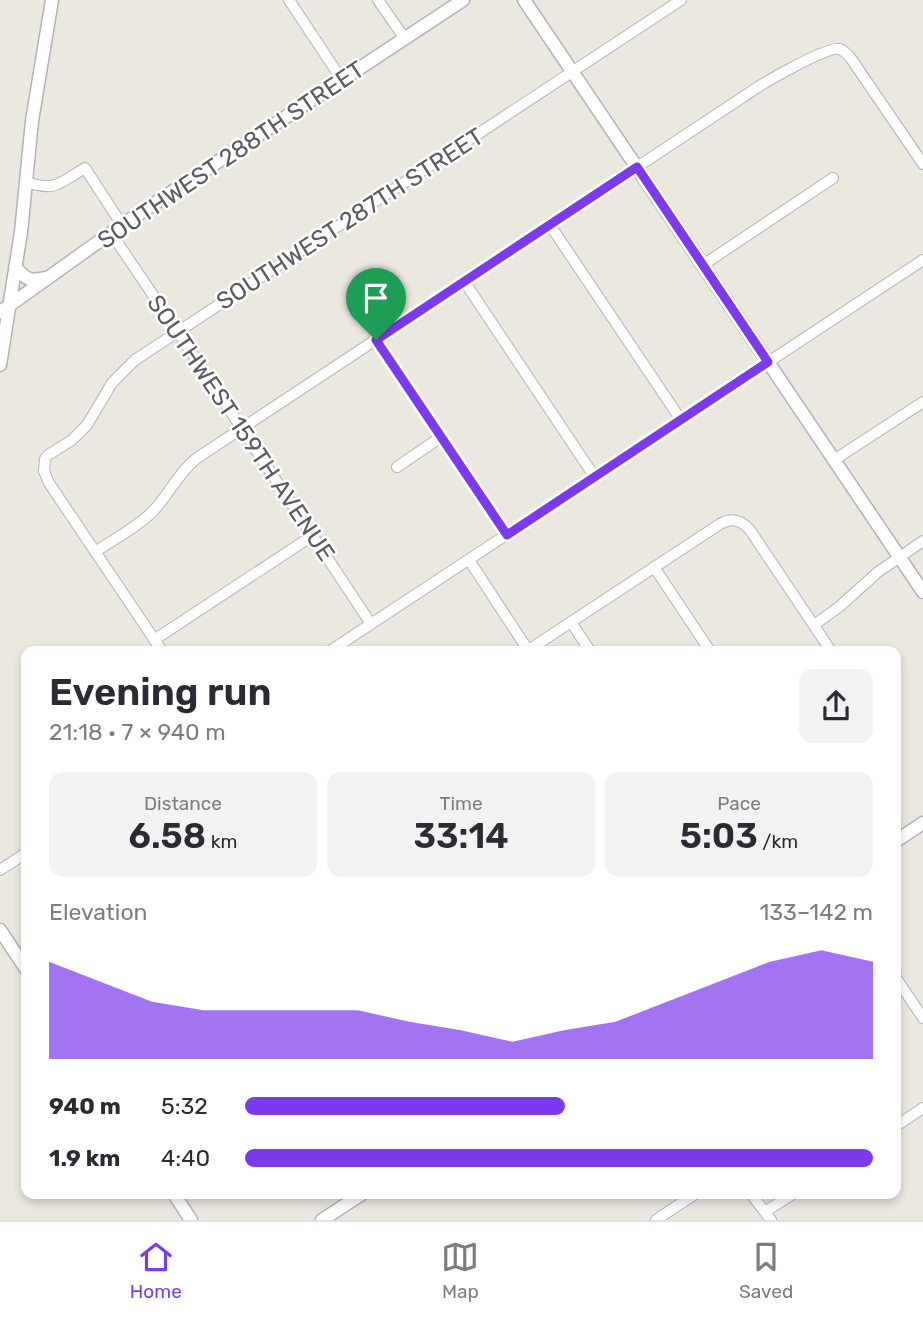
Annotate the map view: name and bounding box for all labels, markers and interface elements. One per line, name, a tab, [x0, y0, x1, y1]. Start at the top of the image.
street label: SOUTHWEST 288TH STREET	[92, 55, 370, 255]
street label: SOUTHWEST 287TH STREET	[211, 122, 489, 316]
pin	[346, 268, 406, 340]
icon: arrive	[357, 279, 395, 317]
street label: SOUTHWEST 159TH AVENUE	[141, 290, 341, 566]
text: Evening run	[49, 669, 272, 715]
button: share	[799, 669, 873, 743]
text: 21:18 · 7 × 940 m	[49, 718, 226, 746]
text: Distance	[144, 792, 222, 815]
text: Time	[439, 792, 483, 815]
text: Pace	[717, 792, 761, 815]
text: 6.58	[129, 815, 206, 857]
text: 33:14	[413, 815, 509, 857]
text: 5:03	[680, 815, 758, 857]
text: km	[206, 830, 237, 853]
text: /km	[758, 830, 798, 853]
text: Elevation	[49, 898, 148, 926]
text: 133–142 m	[759, 898, 873, 926]
text: 940 m	[49, 1092, 121, 1120]
text: 5:32	[161, 1092, 208, 1120]
text: 1.9 km	[49, 1144, 120, 1172]
text: 4:40	[161, 1144, 210, 1172]
tab: Home	[130, 1238, 182, 1303]
tab: Map	[441, 1238, 479, 1303]
tab: Saved	[739, 1238, 793, 1303]

